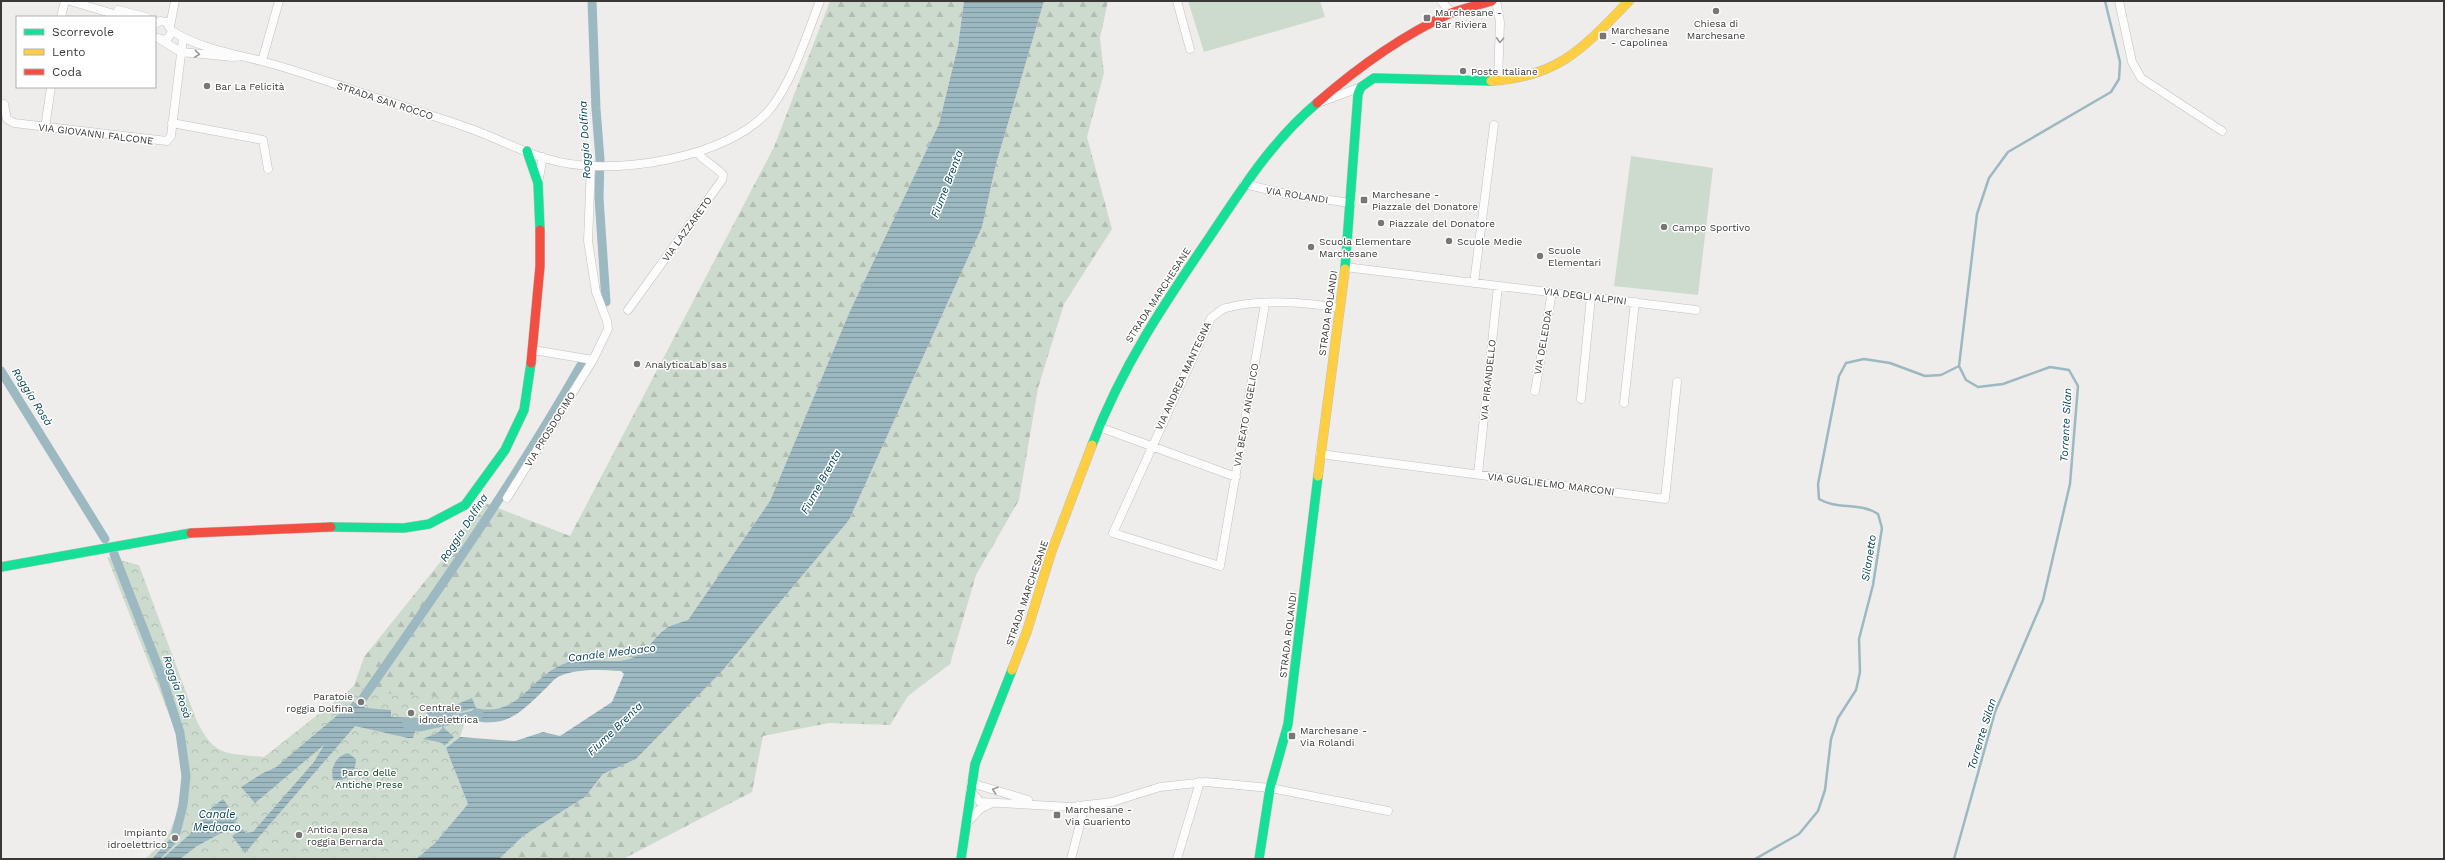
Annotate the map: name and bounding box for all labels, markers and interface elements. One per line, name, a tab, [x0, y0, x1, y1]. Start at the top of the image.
marker: Chiesa di Marchesane	[1711, 6, 1721, 16]
place label: Marchesane - Bar Riviera	[1435, 7, 1502, 30]
marker: Marchesane - Bar Riviera	[1422, 13, 1432, 23]
legend	[16, 16, 156, 88]
place label: Chiesa di Marchesane	[1687, 18, 1745, 41]
text: Scorrevole	[52, 25, 114, 39]
place label: Marchesane - Capolinea	[1611, 25, 1670, 48]
marker: Marchesane - Capolinea	[1598, 31, 1608, 41]
one-way arrow	[1495, 37, 1504, 43]
text: Lento	[52, 45, 86, 59]
one-way arrow	[194, 49, 200, 58]
text: Coda	[52, 65, 82, 79]
marker: Poste Italiane	[1458, 66, 1468, 76]
place label: Poste Italiane	[1471, 66, 1538, 77]
street label: STRADA SAN ROCCO	[335, 80, 435, 122]
marker: Bar La Felicità	[202, 81, 212, 91]
place label: Bar La Felicità	[215, 81, 285, 92]
water label: Roggia Dolfina	[576, 100, 594, 179]
street label: VIA GIOVANNI FALCONE	[38, 121, 154, 147]
water label: Fiume Brenta	[928, 148, 966, 220]
street label: VIA ROLANDI	[1265, 185, 1329, 205]
place label: Marchesane - Piazzale del Donatore	[1372, 189, 1478, 212]
street label: VIA LAZZARETO	[660, 195, 714, 263]
marker: Marchesane - Piazzale del Donatore	[1359, 195, 1369, 205]
marker: Piazzale del Donatore	[1376, 218, 1386, 228]
place label: Piazzale del Donatore	[1389, 218, 1495, 229]
marker: Campo Sportivo	[1659, 222, 1669, 232]
place label: Campo Sportivo	[1672, 222, 1750, 233]
place label: Scuola Elementare Marchesane	[1319, 236, 1411, 259]
marker: Scuole Medie	[1444, 236, 1454, 246]
place label: Scuole Medie	[1457, 236, 1523, 247]
marker: Scuola Elementare Marchesane	[1306, 242, 1316, 252]
street label: STRADA MARCHESANE	[1123, 245, 1193, 345]
place label: Scuole Elementari	[1548, 245, 1601, 268]
marker: Scuole Elementari	[1535, 251, 1545, 261]
street label: STRADA ROLANDI	[1317, 270, 1339, 356]
street label: VIA DEGLI ALPINI	[1543, 285, 1627, 307]
street label: VIA DELEDDA	[1532, 308, 1554, 375]
street label: VIA ANDREA MANTEGNA	[1153, 320, 1213, 432]
street label: VIA PIRANDELLO	[1478, 339, 1498, 421]
marker: AnalyticaLab sas	[632, 359, 642, 369]
place label: AnalyticaLab sas	[645, 359, 727, 370]
street label: VIA BEATO ANGELICO	[1231, 362, 1261, 468]
water label: Roggia Rosà	[9, 366, 55, 429]
water label: Torrente Silan	[2058, 388, 2074, 462]
street label: VIA PROSDOCIMO	[523, 390, 577, 468]
water label: Fiume Brenta	[798, 447, 844, 516]
street label: VIA GUGLIELMO MARCONI	[1487, 471, 1615, 497]
water label: Roggia Dolfina	[437, 491, 491, 564]
water label: Silanetto	[1859, 534, 1879, 582]
street label: STRADA MARCHESANE	[1004, 539, 1050, 647]
street label: STRADA ROLANDI	[1277, 592, 1299, 678]
water label: Canale Medoaco	[567, 641, 657, 665]
water label: Roggia Rosà	[160, 654, 194, 720]
place label: Paratoie roggia Dolfina	[286, 691, 353, 714]
marker: Paratoie roggia Dolfina	[356, 697, 366, 707]
water label: Torrente Silan	[1965, 697, 1999, 771]
water label: Fiume Brenta	[585, 699, 645, 758]
place label: Centrale idroelettrica	[419, 702, 478, 725]
marker: Centrale idroelettrica	[406, 708, 416, 718]
place label: Marchesane - Via Rolandi	[1300, 725, 1367, 748]
marker: Marchesane - Via Rolandi	[1287, 731, 1297, 741]
park label: Parco delle Antiche Prese	[335, 767, 403, 790]
one-way arrow	[992, 786, 999, 795]
place label: Marchesane - Via Guariento	[1065, 804, 1132, 827]
water label: Canale Medoaco	[193, 808, 241, 834]
marker: Marchesane - Via Guariento	[1052, 810, 1062, 820]
place label: Antica presa roggia Bernarda	[307, 824, 383, 847]
place label: Impianto idroelettrico	[108, 827, 167, 850]
marker: Antica presa roggia Bernarda	[294, 830, 304, 840]
marker: Impianto idroelettrico	[170, 833, 180, 843]

